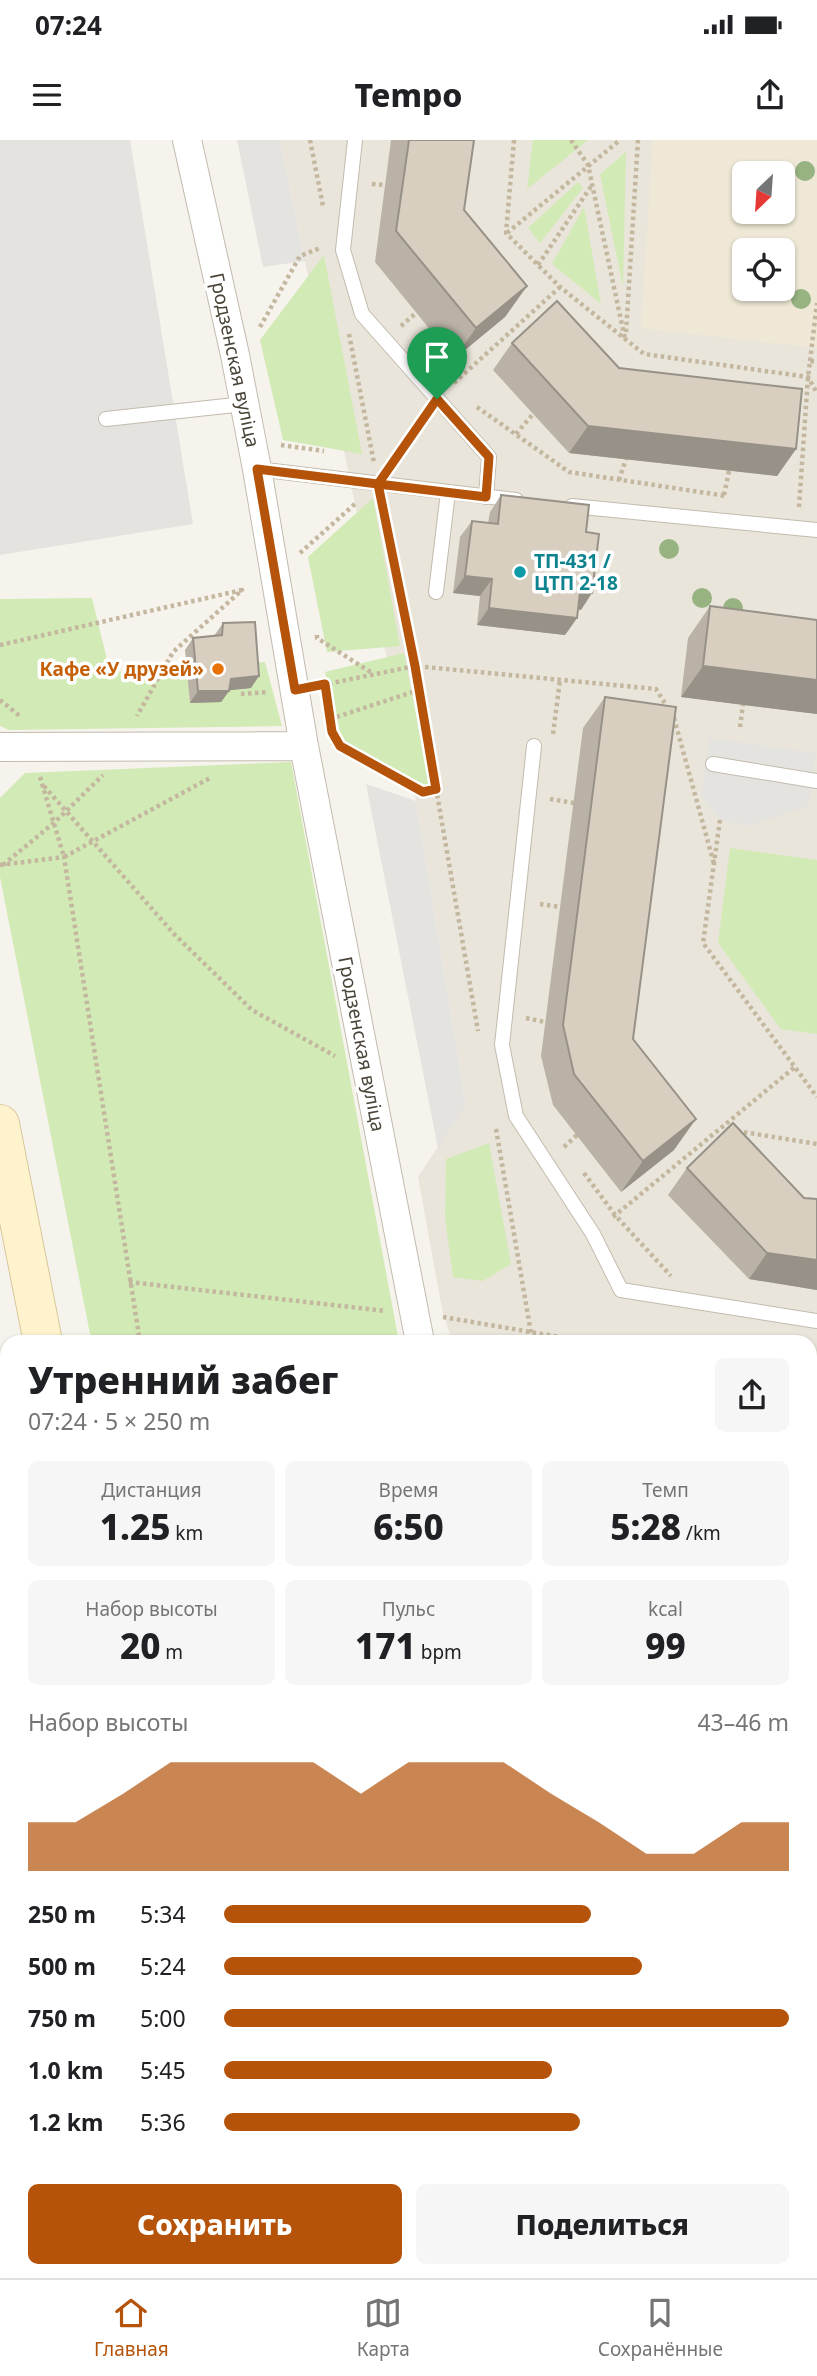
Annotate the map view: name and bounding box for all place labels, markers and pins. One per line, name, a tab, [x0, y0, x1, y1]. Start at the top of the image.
pin	[407, 327, 467, 399]
place label: ТП-431 / ЦТП 2-18	[534, 548, 618, 596]
marker: ТП-431 / ЦТП 2-18	[512, 564, 528, 580]
place label: Кафе «У друзей»	[40, 656, 204, 682]
marker: Кафе «У друзей»	[210, 661, 226, 677]

